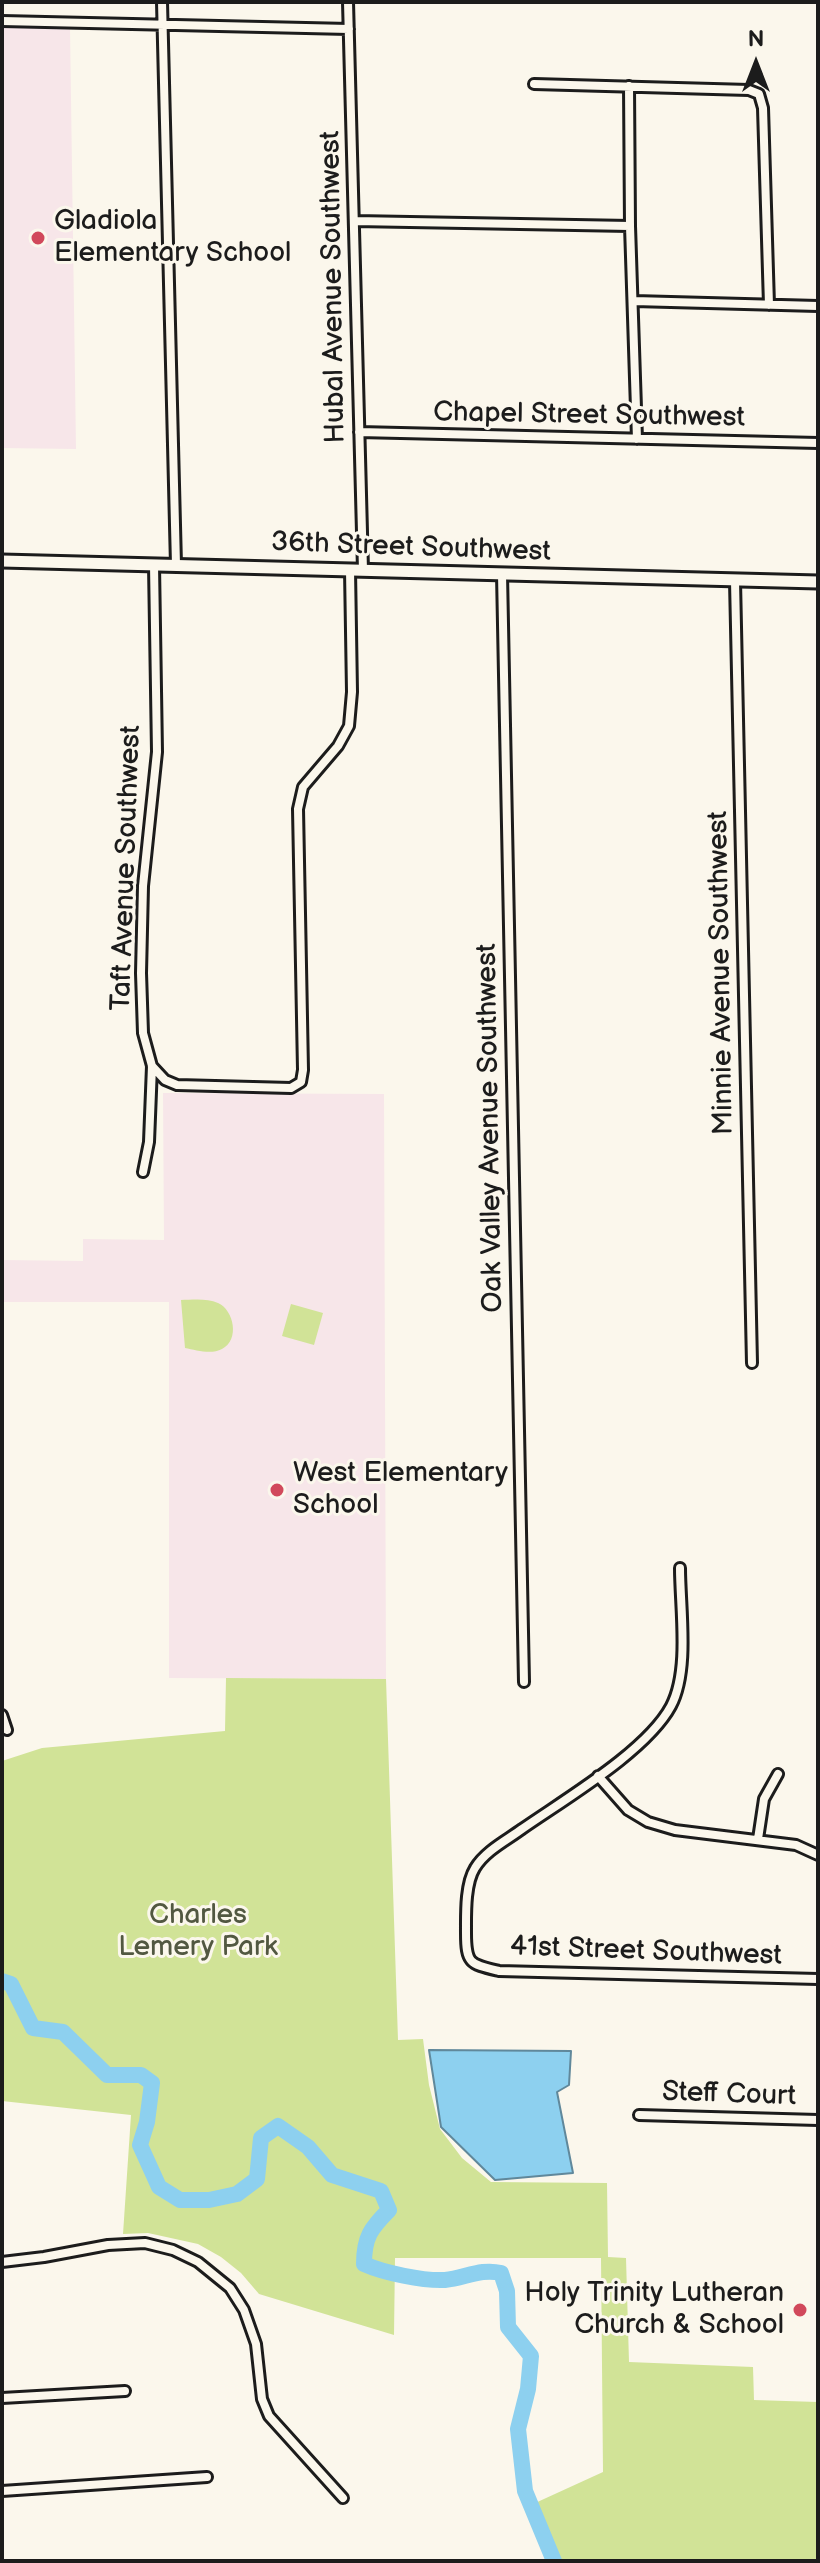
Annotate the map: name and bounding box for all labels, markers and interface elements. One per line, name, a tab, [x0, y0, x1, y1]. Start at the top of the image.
north arrow	[716, 24, 796, 104]
text: N	[748, 26, 764, 53]
street label: Hubal Avenue Southwest	[314, 130, 354, 444]
place label: Gladiola Elementary School	[54, 205, 291, 271]
marker: Gladiola Elementary School	[29, 229, 47, 247]
street label: Chapel Street Southwest	[433, 396, 745, 436]
street label: 36th Street Southwest	[270, 526, 552, 570]
street label: Taft Avenue Southwest	[105, 725, 149, 1011]
street label: Minnie Avenue Southwest	[702, 811, 742, 1135]
street label: Oak Valley Avenue Southwest	[471, 943, 511, 1313]
place label: West Elementary School	[293, 1457, 508, 1523]
marker: West Elementary School	[268, 1481, 286, 1499]
park label: Charles Lemery Park	[118, 1899, 278, 1965]
street label: 41st Street Southwest	[509, 1930, 783, 1974]
street label: Steff Court	[661, 2076, 797, 2114]
place label: Holy Trinity Lutheran Church & School	[524, 2277, 784, 2343]
marker: Holy Trinity Lutheran Church & School	[791, 2301, 809, 2319]

